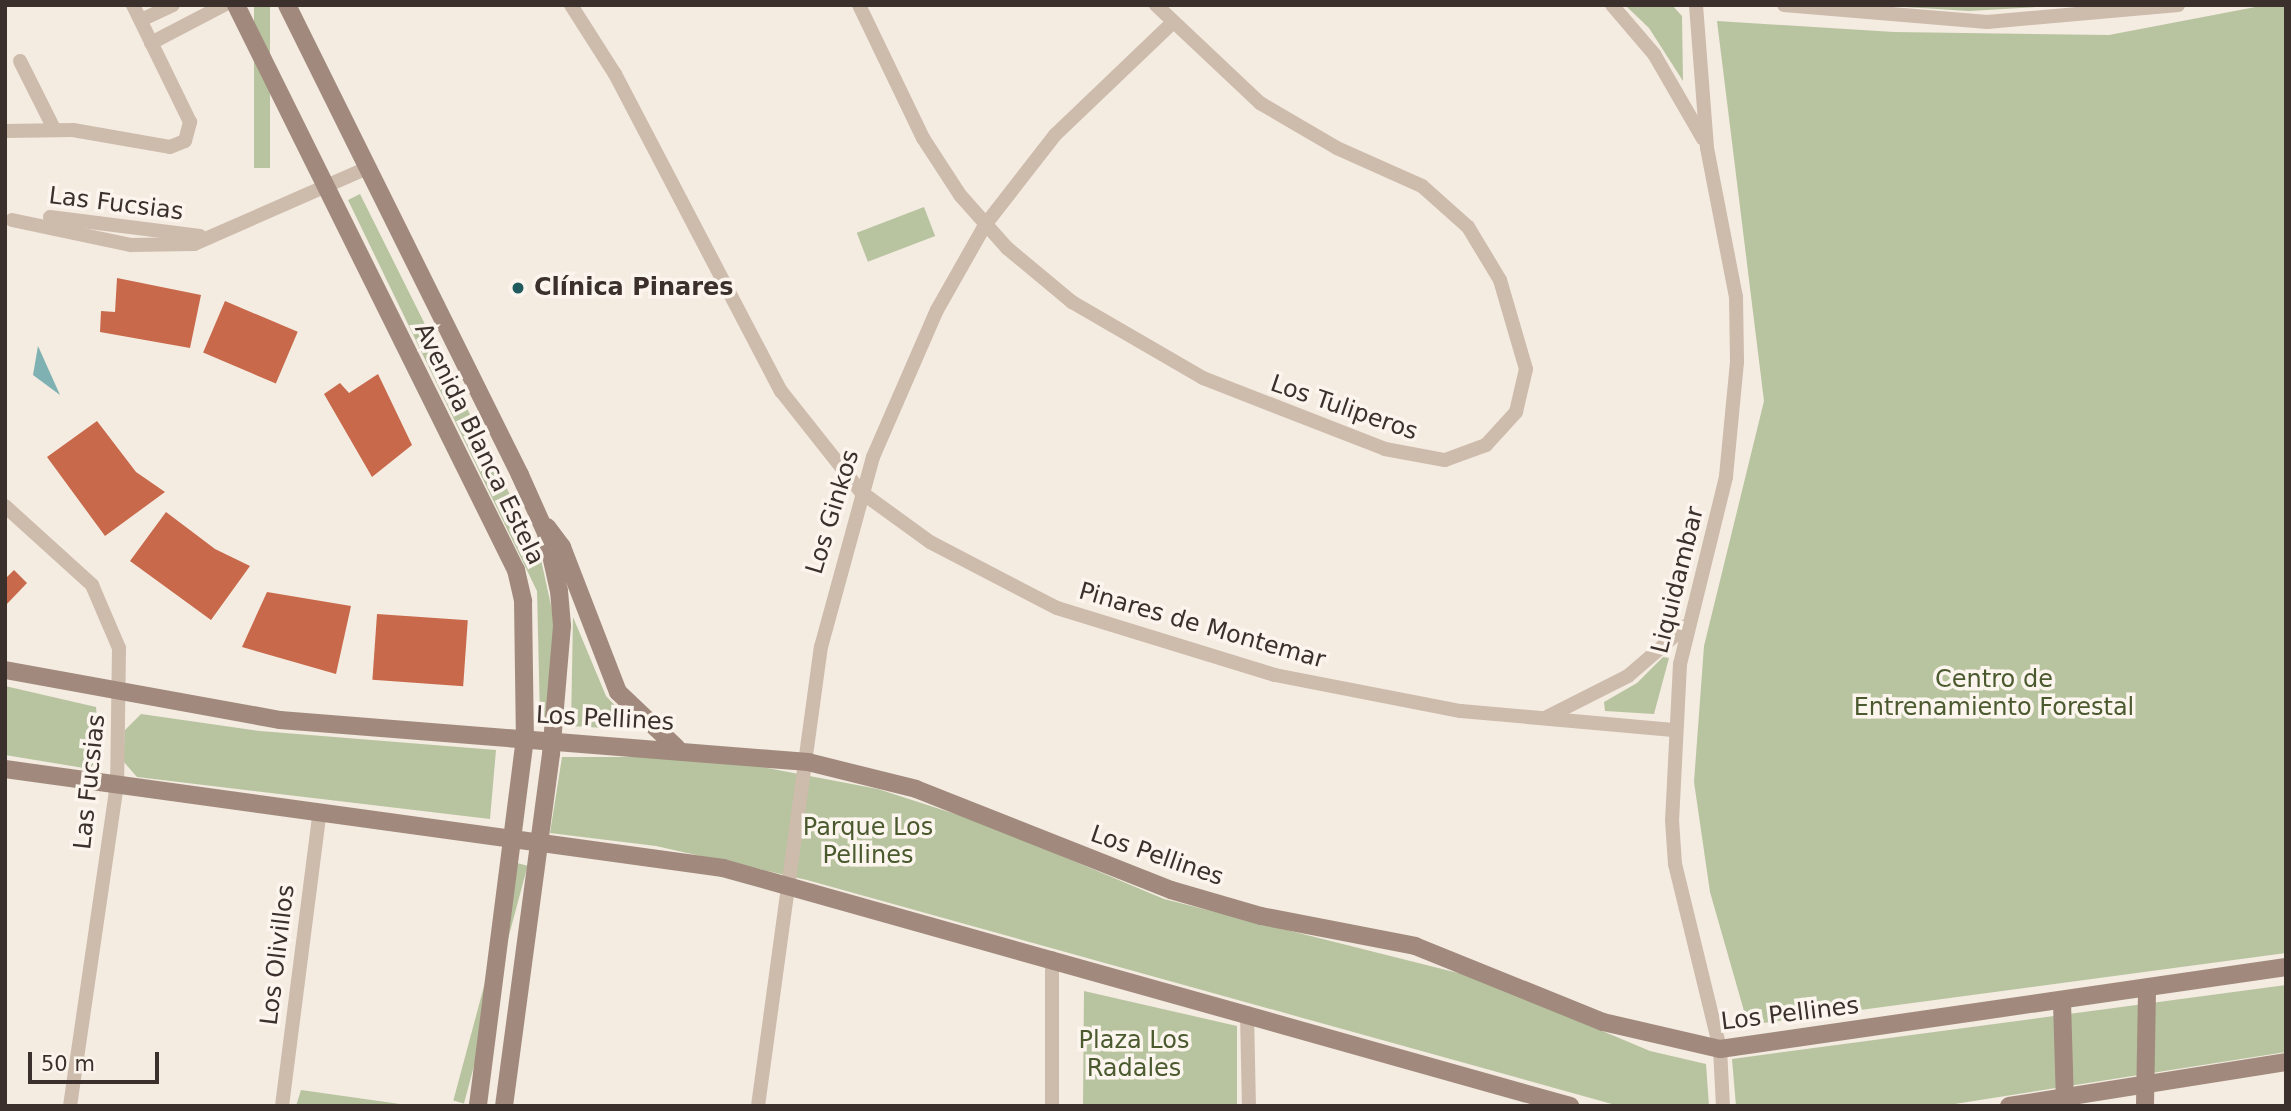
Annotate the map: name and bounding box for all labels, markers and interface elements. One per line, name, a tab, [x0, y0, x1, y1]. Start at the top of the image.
street label: Las Fucsias	[47, 181, 185, 227]
place label: Clínica Pinares	[534, 274, 734, 302]
marker: Clínica Pinares	[508, 278, 528, 298]
street label: Avenida Blanca Estela	[408, 318, 550, 570]
street label: Los Tuliperos	[1267, 369, 1421, 447]
street label: Los Ginkos	[800, 446, 866, 578]
street label: Liquidambar	[1646, 504, 1710, 656]
street label: Pinares de Montemar	[1075, 577, 1329, 675]
park label: Centro de Entrenamiento Forestal	[1854, 666, 2134, 722]
street label: Los Pellines	[535, 701, 675, 737]
street label: Las Fucsias	[69, 713, 111, 851]
park label: Parque Los Pellines	[803, 814, 933, 870]
street label: Los Pellines	[1087, 820, 1227, 892]
street label: Los Olivillos	[255, 883, 301, 1027]
street label: Los Pellines	[1719, 991, 1861, 1037]
park label: Plaza Los Radales	[1079, 1027, 1189, 1083]
scale bar	[32, 1038, 163, 1082]
text: 50 m	[41, 1052, 95, 1076]

